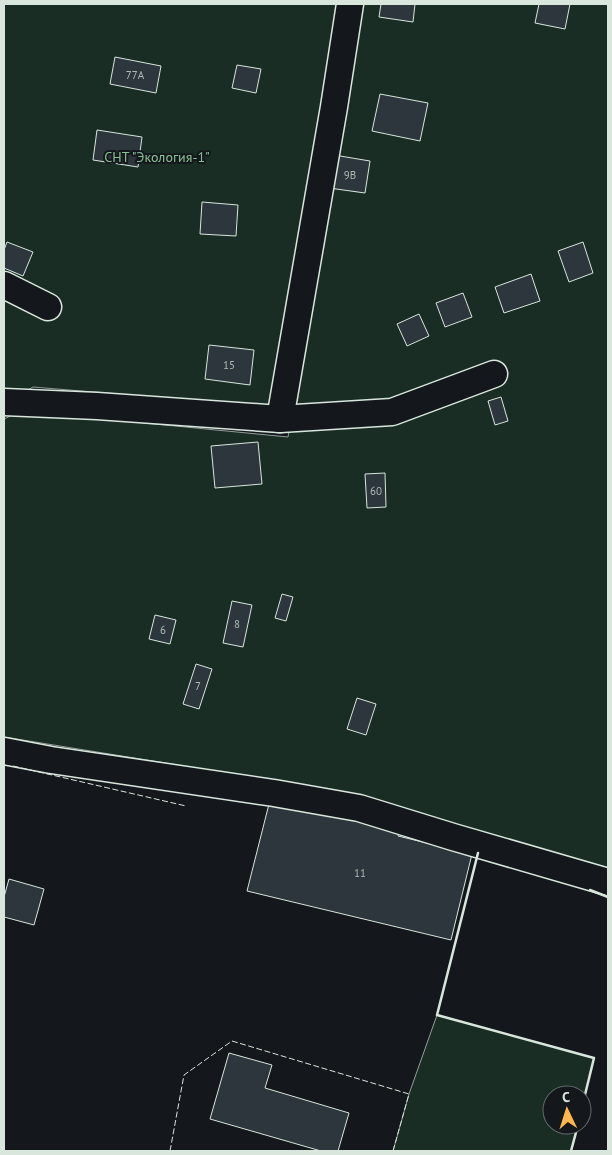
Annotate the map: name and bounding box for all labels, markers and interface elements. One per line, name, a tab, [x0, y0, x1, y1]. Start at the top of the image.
house number: 77А	[126, 68, 145, 82]
park label: СНТ "Экология-1"	[104, 148, 210, 166]
house number: 9В	[344, 168, 356, 182]
house number: 15	[223, 358, 235, 372]
house number: 60	[370, 484, 382, 498]
house number: 8	[234, 617, 240, 631]
house number: 6	[160, 623, 166, 637]
house number: 7	[195, 679, 201, 693]
house number: 11	[354, 866, 366, 880]
north arrow	[542, 1085, 592, 1135]
text: С	[562, 1088, 571, 1106]

